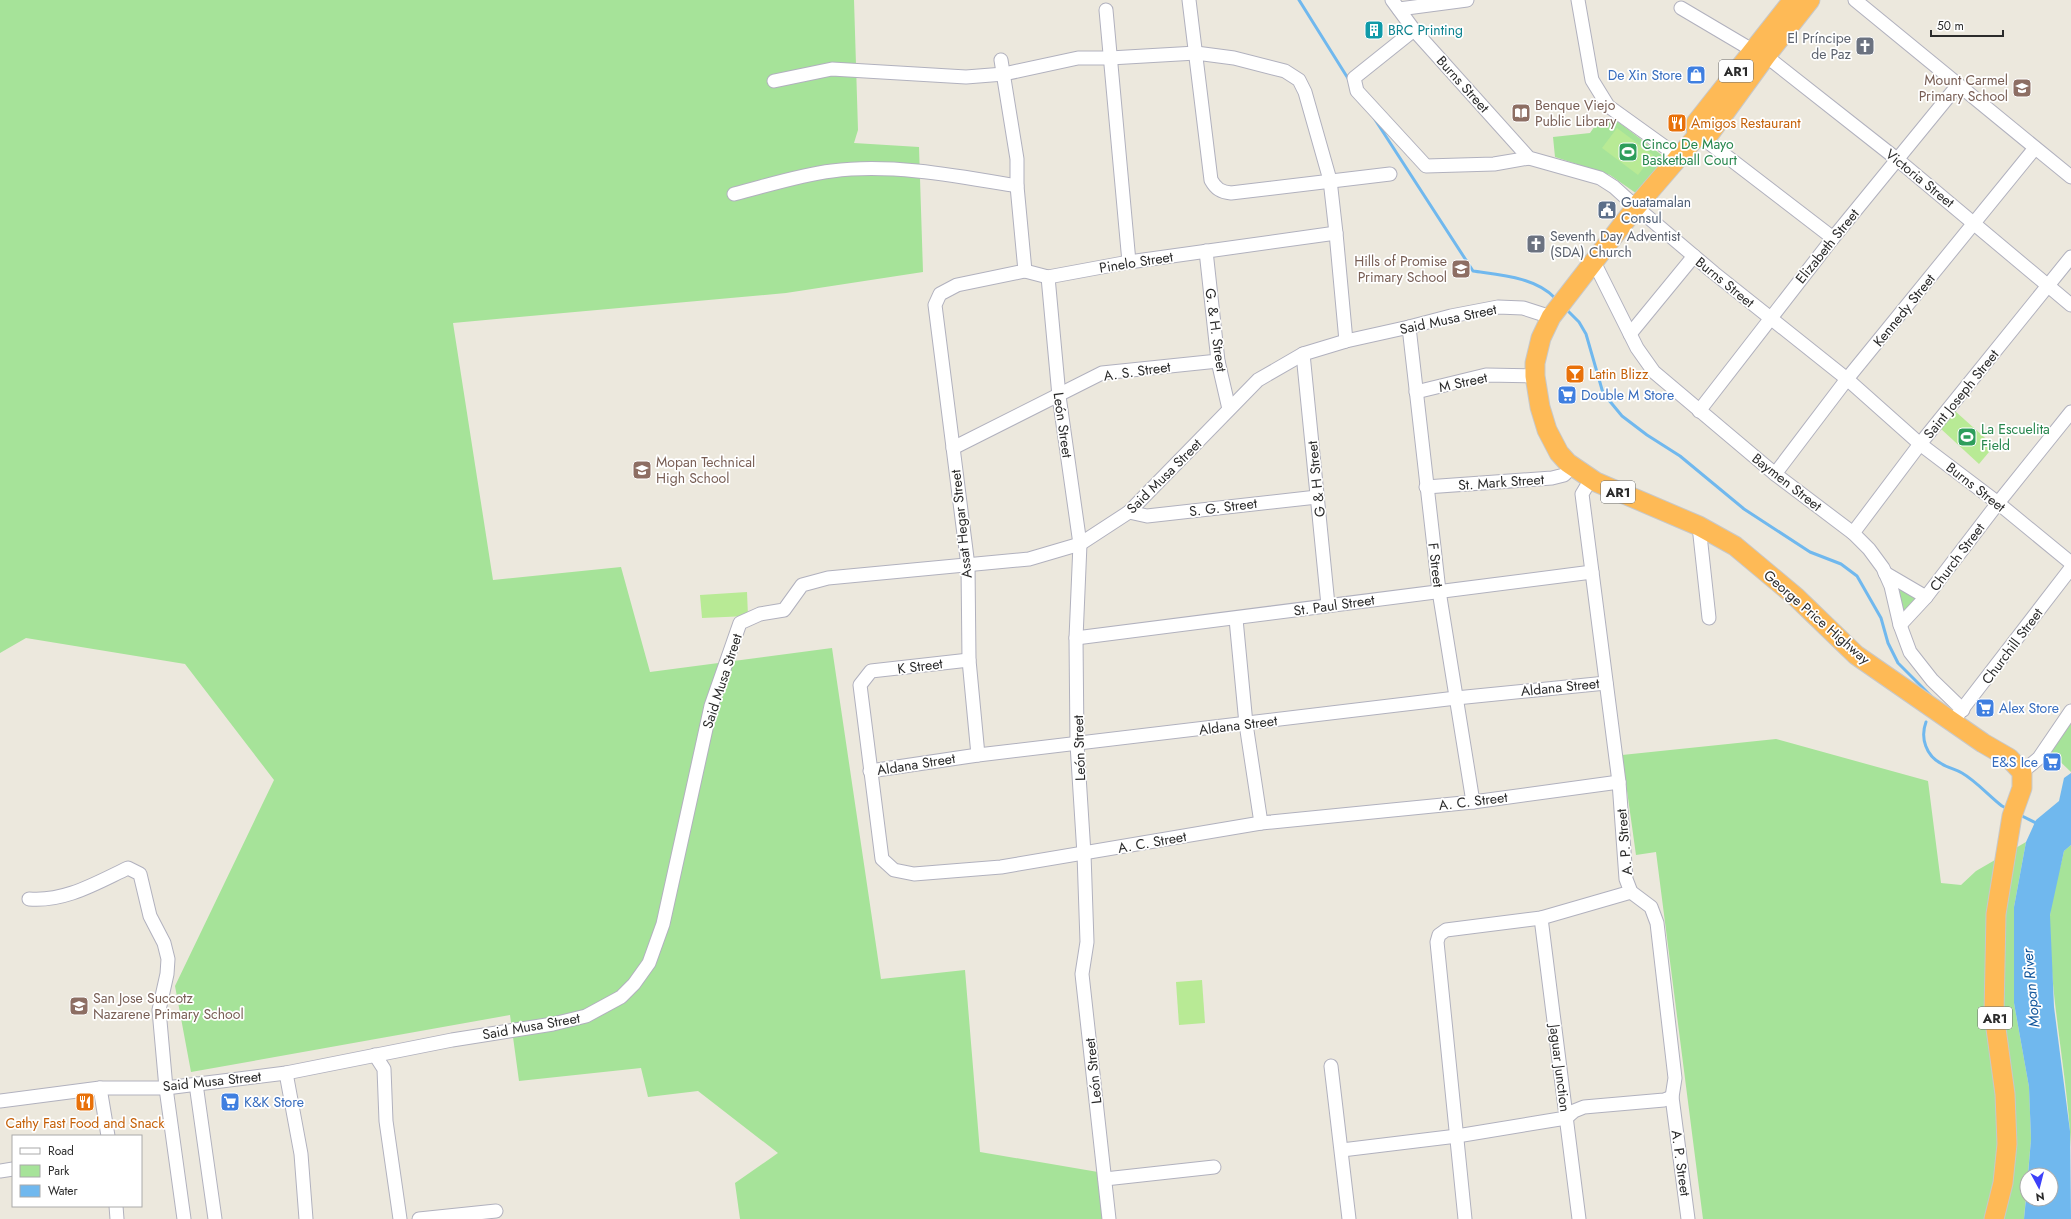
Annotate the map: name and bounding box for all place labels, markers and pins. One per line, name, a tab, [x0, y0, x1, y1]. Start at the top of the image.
building icon: BRC Printing	[1363, 19, 1385, 41]
place label: BRC Printing	[1388, 20, 1463, 40]
place label: El Príncipe de Paz	[1787, 28, 1852, 64]
church icon: El Príncipe de Paz	[1854, 35, 1876, 57]
shop icon: De Xin Store	[1685, 64, 1707, 86]
place label: De Xin Store	[1608, 65, 1682, 85]
place label: Mount Carmel Primary School	[1919, 70, 2008, 106]
school or university icon: Mount Carmel Primary School	[2011, 77, 2033, 99]
place label: Benque Viejo Public Library	[1535, 95, 1617, 131]
library icon: Benque Viejo Public Library	[1510, 102, 1532, 124]
restaurant icon: Amigos Restaurant	[1666, 112, 1688, 134]
place label: Amigos Restaurant	[1691, 113, 1801, 133]
place label: Cinco De Mayo Basketball Court	[1642, 134, 1737, 170]
sports icon: Cinco De Mayo Basketball Court	[1617, 141, 1639, 163]
place label: Guatamalan Consul	[1621, 192, 1691, 228]
public building icon: Guatamalan Consul	[1596, 199, 1618, 221]
place label: Seventh Day Adventist (SDA) Church	[1550, 226, 1681, 262]
church icon: Seventh Day Adventist (SDA) Church	[1525, 233, 1547, 255]
place label: Hills of Promise Primary School	[1354, 251, 1447, 287]
school or university icon: Hills of Promise Primary School	[1450, 258, 1472, 280]
bar icon: Latin Blizz	[1564, 363, 1586, 385]
place label: Latin Blizz	[1589, 364, 1649, 384]
supermarket icon: Double M Store	[1556, 384, 1578, 406]
place label: Double M Store	[1581, 385, 1674, 405]
place label: La Escuelita Field	[1981, 419, 2050, 455]
sports icon: La Escuelita Field	[1956, 426, 1978, 448]
place label: Mopan Technical High School	[656, 452, 755, 488]
school or university icon: Mopan Technical High School	[631, 459, 653, 481]
supermarket icon: Alex Store	[1974, 697, 1996, 719]
place label: Alex Store	[1999, 698, 2059, 718]
supermarket icon: E&S Ice	[2041, 751, 2063, 773]
place label: E&S Ice	[1992, 752, 2038, 772]
place label: San Jose Succotz Nazarene Primary School	[93, 988, 244, 1024]
school or university icon: San Jose Succotz Nazarene Primary School	[68, 995, 90, 1017]
restaurant icon: Cathy Fast Food and Snack	[74, 1091, 96, 1113]
supermarket icon: K&K Store	[219, 1091, 241, 1113]
place label: K&K Store	[244, 1092, 304, 1112]
place label: Cathy Fast Food and Snack	[6, 1113, 165, 1133]

